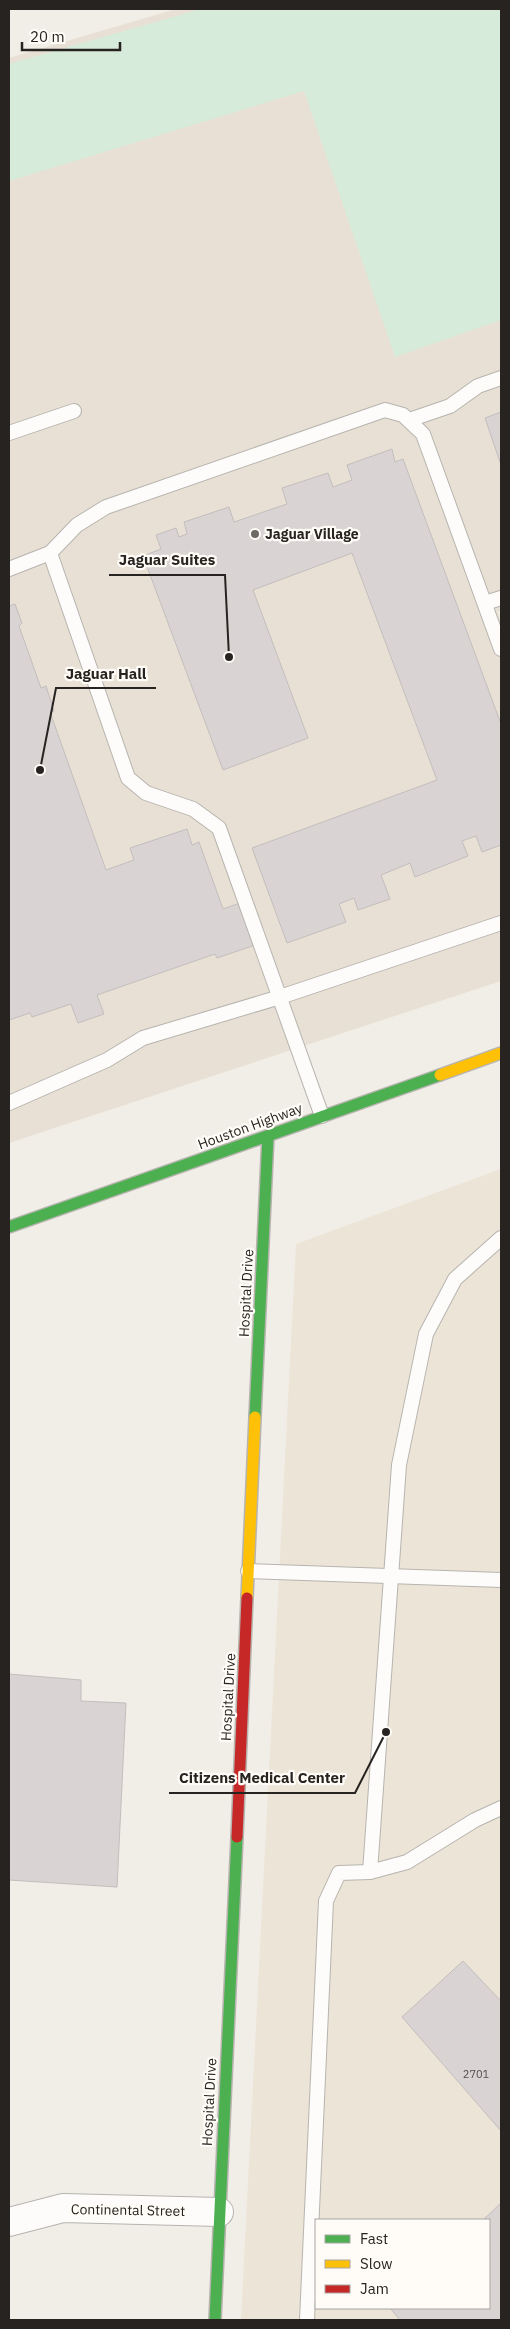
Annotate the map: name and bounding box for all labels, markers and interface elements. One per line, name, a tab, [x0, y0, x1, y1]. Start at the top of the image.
scale bar	[22, 20, 120, 52]
text: 20 m	[30, 27, 65, 46]
place label: Jaguar Village	[265, 525, 359, 543]
marker: Jaguar Village	[249, 528, 261, 540]
callout: Jaguar Suites	[109, 545, 225, 575]
text: Jaguar Suites	[119, 550, 216, 569]
callout: Jaguar Hall	[56, 658, 156, 688]
text: Jaguar Hall	[66, 664, 147, 683]
street label: Houston Highway	[195, 1099, 305, 1153]
street label: Hospital Drive	[235, 1248, 257, 1337]
street label: Hospital Drive	[217, 1652, 239, 1741]
callout: Citizens Medical Center	[169, 1763, 355, 1793]
text: Citizens Medical Center	[179, 1768, 345, 1787]
street label: Hospital Drive	[198, 2057, 220, 2146]
house number: 2701	[463, 2067, 490, 2081]
street label: Continental Street	[71, 2200, 185, 2220]
legend	[315, 2219, 490, 2309]
text: Fast	[360, 2229, 388, 2248]
text: Slow	[360, 2254, 393, 2273]
text: Jam	[360, 2279, 389, 2298]

